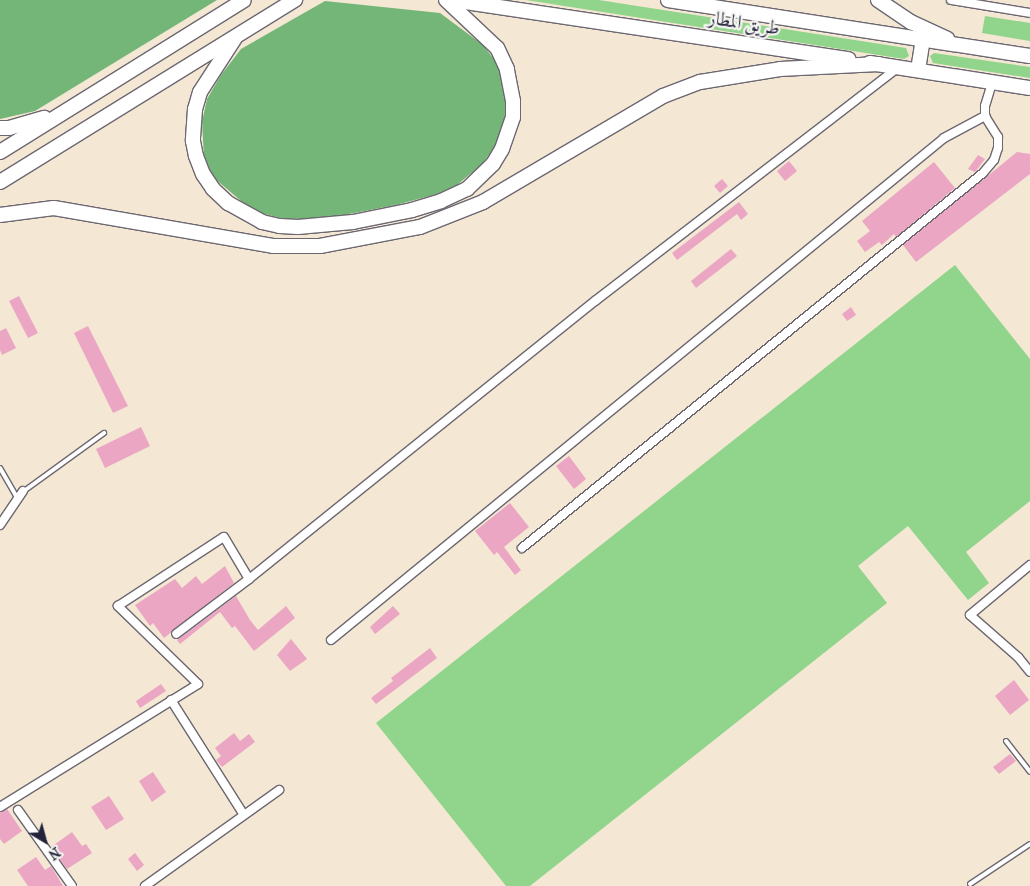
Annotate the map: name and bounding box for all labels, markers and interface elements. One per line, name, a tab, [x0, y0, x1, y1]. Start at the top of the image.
street label: طريق المطار	[707, 7, 781, 41]
north arrow	[20, 816, 70, 866]
text: N	[45, 843, 64, 863]

